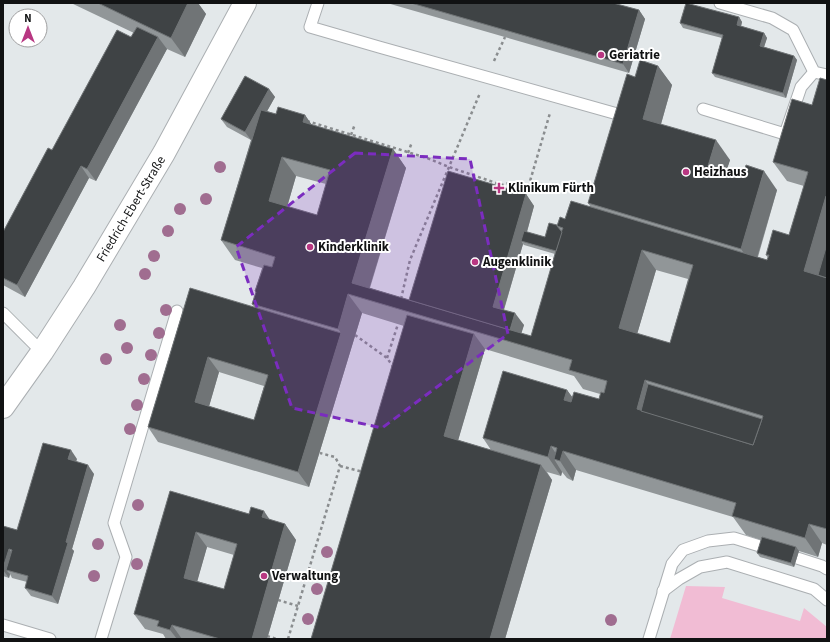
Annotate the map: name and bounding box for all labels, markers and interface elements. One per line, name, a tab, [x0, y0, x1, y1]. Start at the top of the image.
north arrow	[8, 8, 48, 48]
text: N	[24, 11, 32, 26]
place label: Geriatrie	[609, 46, 660, 64]
marker: Geriatrie	[596, 50, 606, 60]
street label: Friedrich-Ebert-Straße	[92, 153, 170, 265]
place label: Heizhaus	[694, 163, 747, 181]
marker: Heizhaus	[681, 167, 691, 177]
place label: Klinikum Fürth	[508, 179, 594, 197]
marker: Klinikum Fürth	[493, 182, 505, 194]
place label: Kinderklinik	[318, 238, 390, 256]
marker: Kinderklinik	[305, 242, 315, 252]
place label: Augenklinik	[482, 253, 552, 271]
marker: Augenklinik	[470, 257, 480, 267]
place label: Verwaltung	[271, 567, 338, 585]
marker: Verwaltung	[259, 571, 269, 581]

